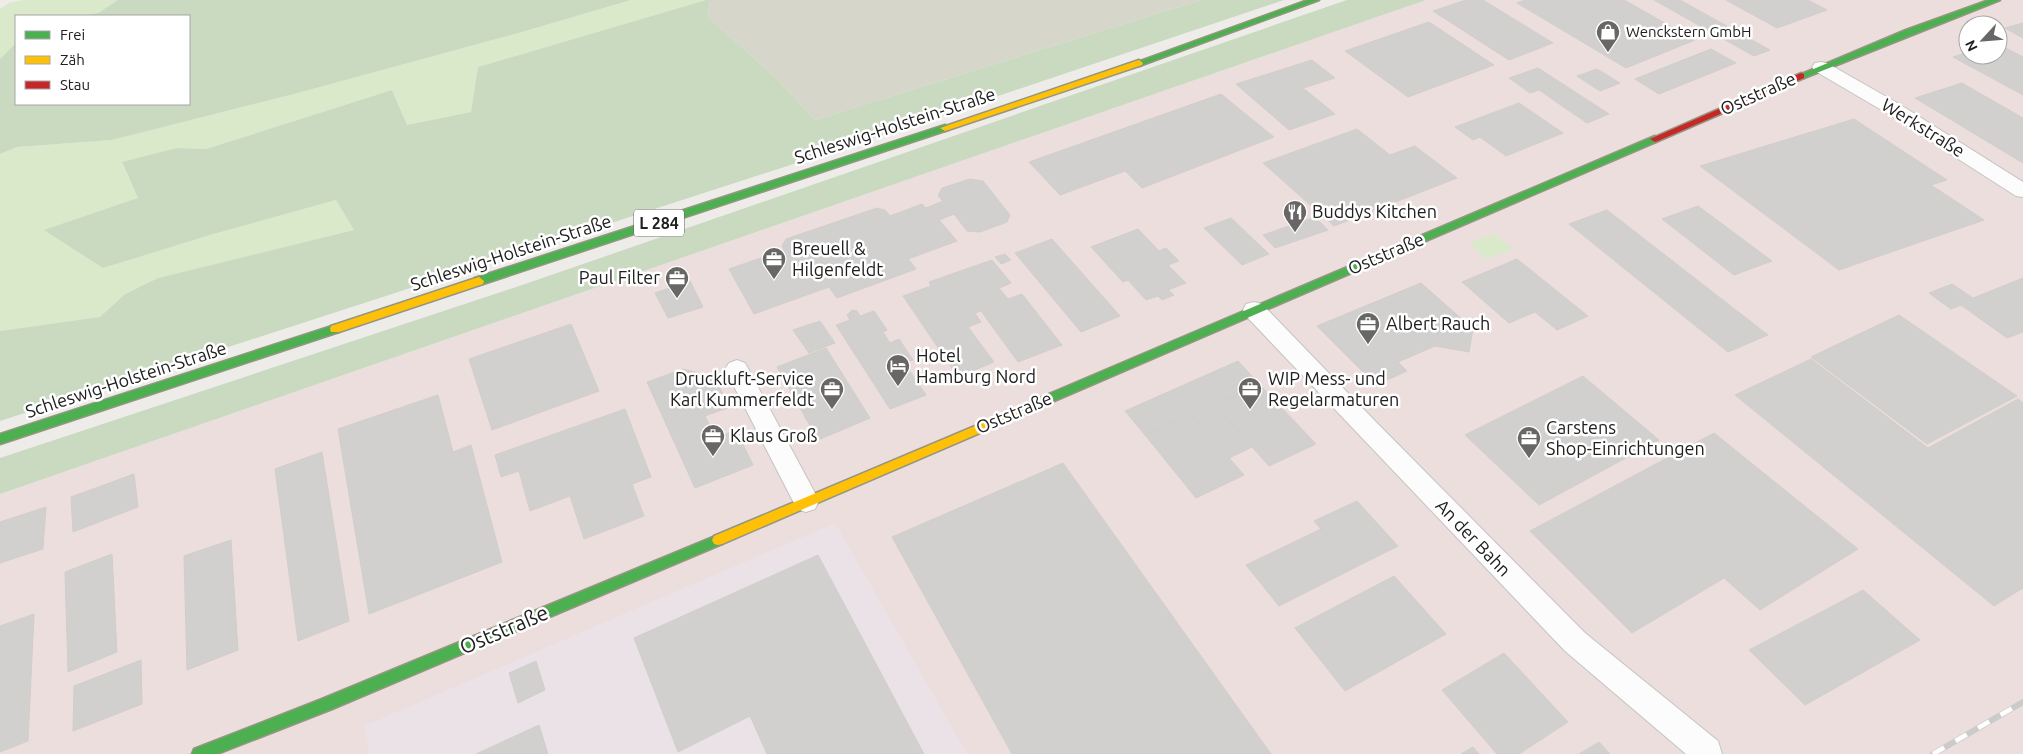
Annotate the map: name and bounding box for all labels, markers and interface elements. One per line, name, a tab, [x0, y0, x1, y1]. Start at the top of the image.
legend	[15, 15, 190, 105]
north arrow	[1958, 15, 2008, 65]
shop icon: Wenckstern GmbH	[1595, 19, 1621, 53]
place label: Wenckstern GmbH	[1626, 23, 1752, 40]
text: Frei	[60, 26, 85, 43]
text: N	[1962, 37, 1981, 54]
text: Zäh	[60, 51, 85, 68]
street label: Oststraße	[1717, 68, 1798, 119]
text: Stau	[60, 76, 90, 93]
street label: Schleswig-Holstein-Straße	[792, 83, 998, 167]
street label: Werkstraße	[1878, 94, 1969, 161]
restaurant icon: Buddys Kitchen	[1282, 199, 1308, 233]
place label: Buddys Kitchen	[1312, 201, 1437, 221]
street label: Schleswig-Holstein-Straße	[408, 210, 614, 294]
road number: L 284	[634, 210, 684, 237]
street label: Oststraße	[1345, 228, 1427, 278]
place label: Breuell & Hilgenfeldt	[792, 238, 883, 279]
office icon: Breuell & Hilgenfeldt	[761, 246, 787, 280]
office icon: Paul Filter	[664, 265, 690, 299]
place label: Paul Filter	[579, 267, 660, 287]
office icon: Albert Rauch	[1355, 311, 1381, 345]
place label: Albert Rauch	[1386, 313, 1490, 333]
street label: Schleswig-Holstein-Straße	[23, 337, 229, 421]
place label: Hotel Hamburg Nord	[916, 345, 1036, 386]
hotel icon: Hotel Hamburg Nord	[885, 353, 911, 387]
place label: Druckluft-Service Karl Kummerfeldt	[670, 368, 814, 409]
place label: WIP Mess- und Regelarmaturen	[1268, 368, 1399, 409]
office icon: Druckluft-Service Karl Kummerfeldt	[819, 376, 845, 410]
office icon: WIP Mess- und Regelarmaturen	[1237, 376, 1263, 410]
street label: Oststraße	[973, 387, 1055, 437]
place label: Carstens Shop-Einrichtungen	[1546, 417, 1705, 458]
office icon: Klaus Groß	[700, 423, 726, 457]
place label: Klaus Groß	[730, 425, 817, 445]
office icon: Carstens Shop-Einrichtungen	[1516, 425, 1542, 459]
street label: An der Bahn	[1432, 495, 1515, 580]
street label: Oststraße	[456, 600, 552, 658]

